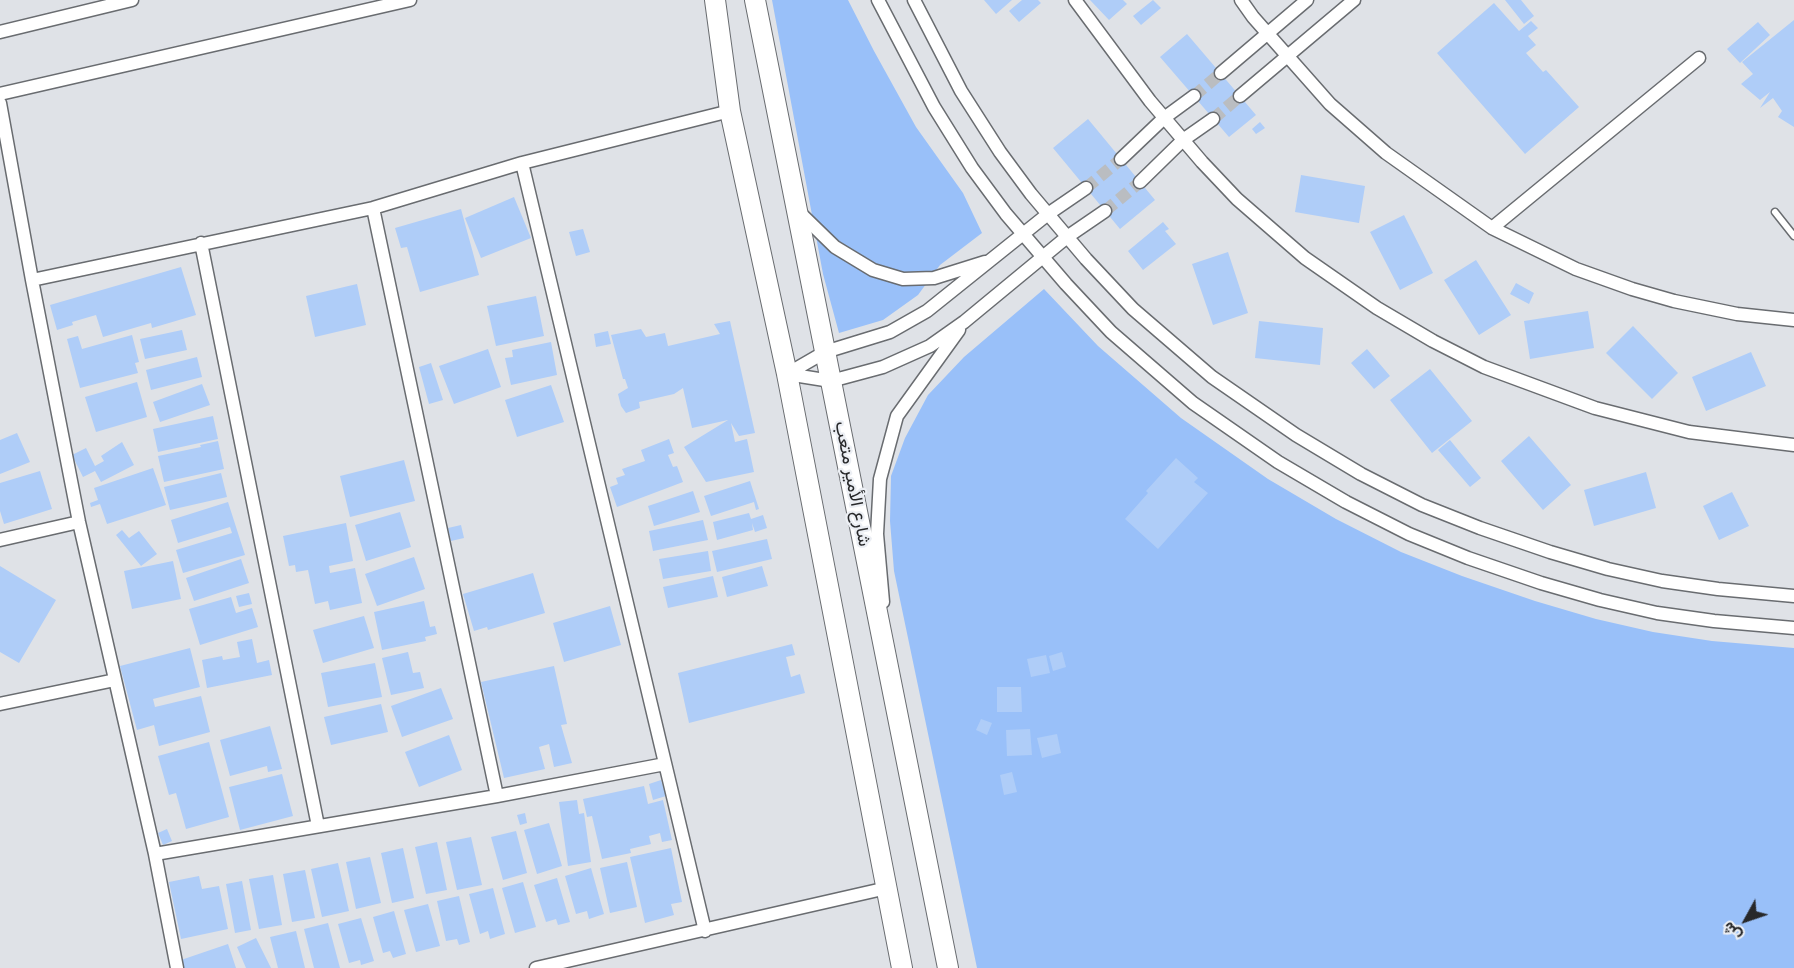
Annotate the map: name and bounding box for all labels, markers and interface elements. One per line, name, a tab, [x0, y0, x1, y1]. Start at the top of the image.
street label: شارع الأمير متعب	[829, 420, 875, 548]
north arrow	[1716, 890, 1776, 950]
text: ش	[1718, 918, 1746, 946]

